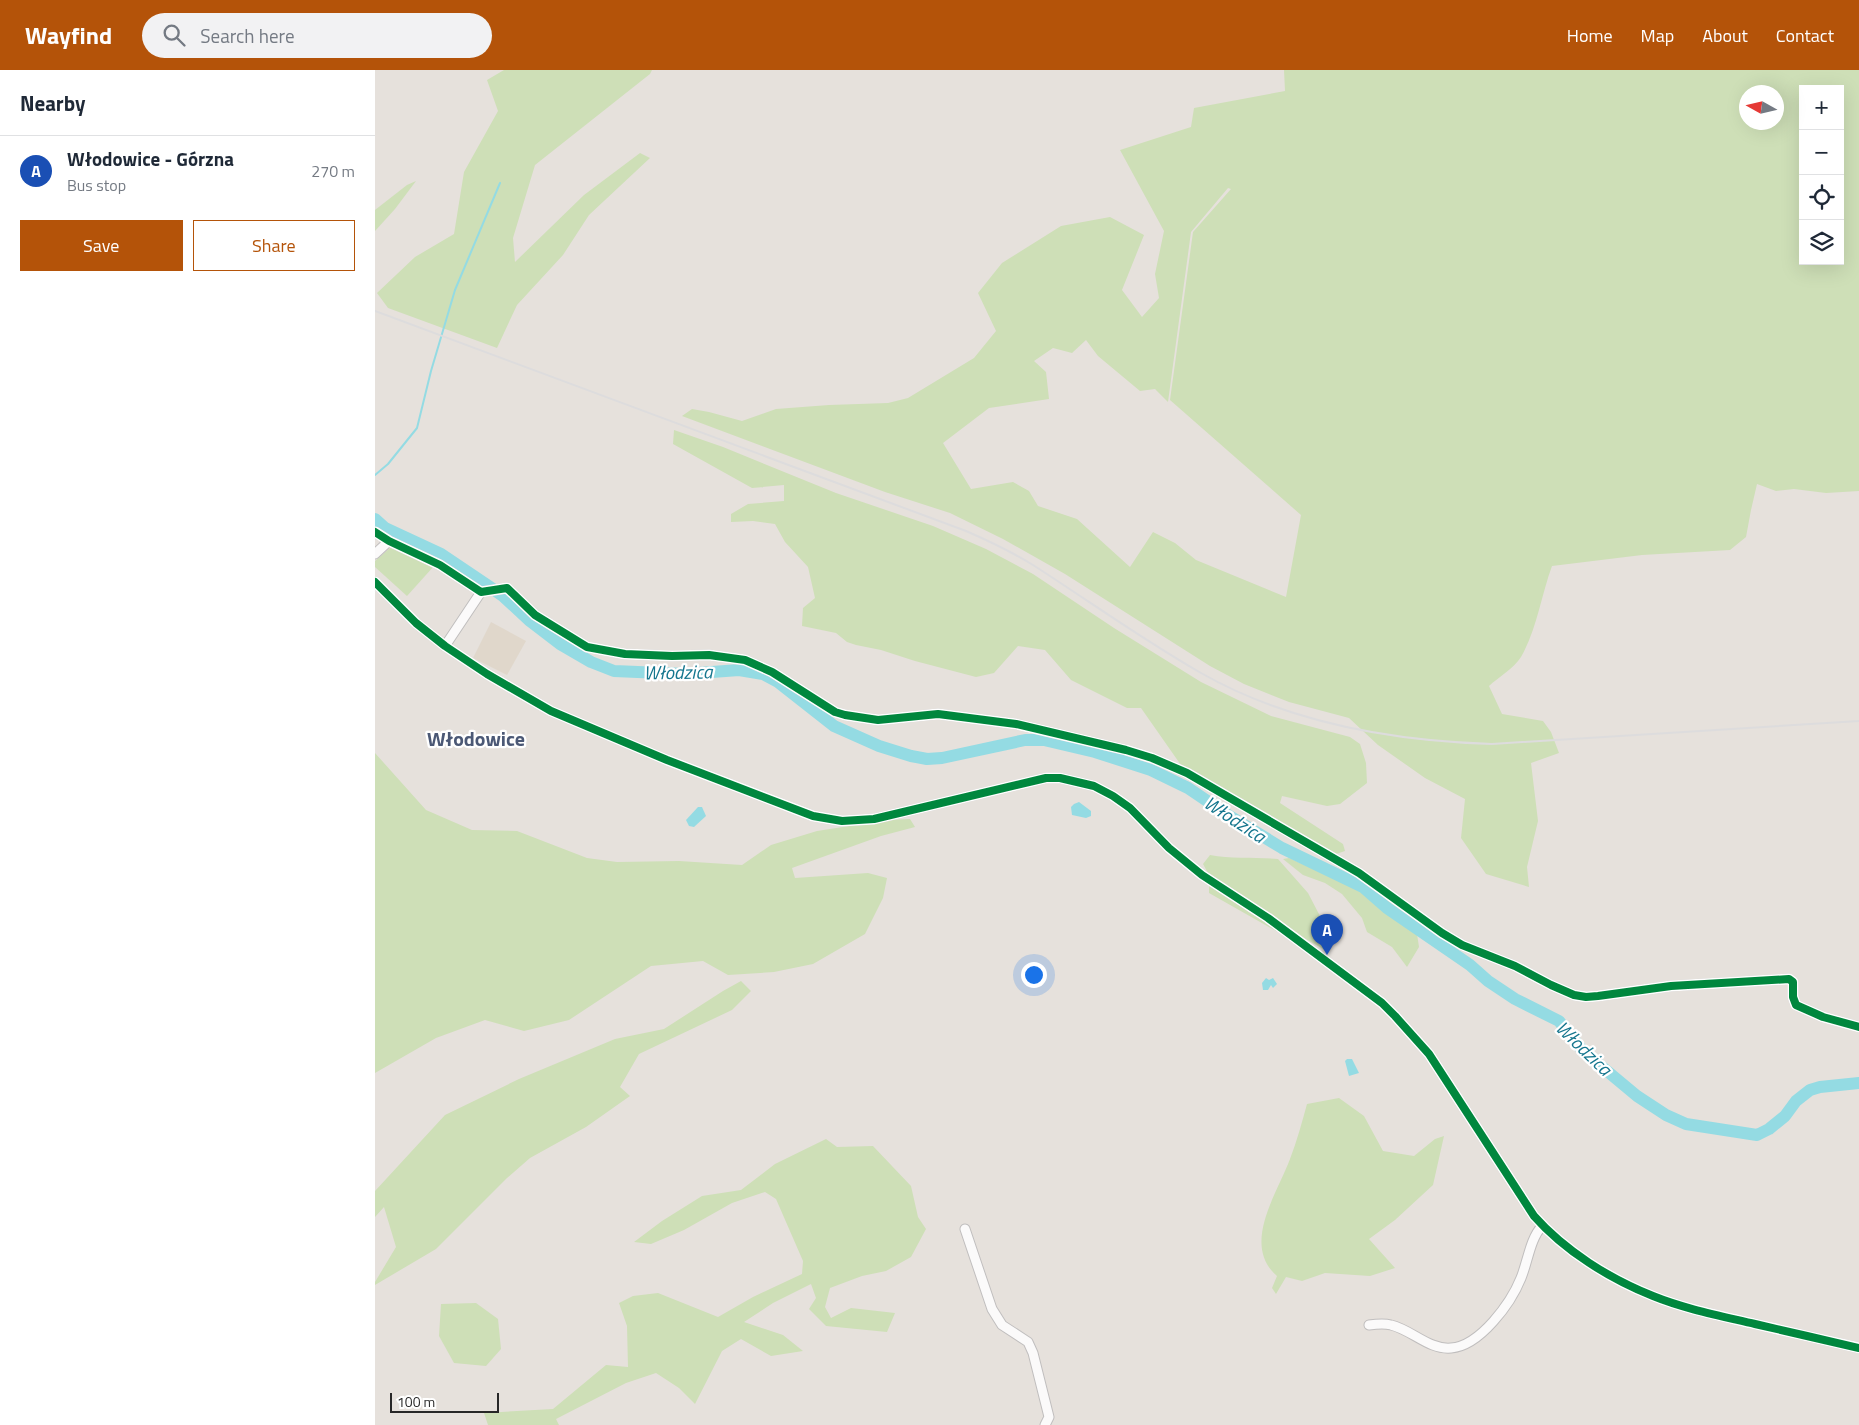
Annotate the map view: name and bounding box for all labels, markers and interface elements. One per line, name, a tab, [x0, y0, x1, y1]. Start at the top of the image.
search box	[142, 13, 492, 58]
text: Wayfind	[25, 17, 112, 53]
icon: search	[160, 21, 188, 49]
text: Search here	[200, 21, 295, 50]
text: Home	[1567, 22, 1613, 49]
text: Map	[1641, 22, 1674, 49]
text: About	[1702, 22, 1748, 49]
text: Contact	[1776, 22, 1834, 49]
north arrow	[1739, 85, 1784, 130]
map controls	[1799, 85, 1844, 265]
button: +	[1799, 85, 1844, 130]
text: Nearby	[20, 87, 85, 119]
button: −	[1799, 130, 1844, 175]
text: Włodowice - Górzna	[67, 144, 234, 173]
text: A	[31, 159, 41, 183]
text: 270 m	[311, 159, 355, 183]
text: Bus stop	[67, 173, 126, 197]
button: locate	[1799, 175, 1844, 220]
button: Save	[20, 220, 183, 271]
button: Share	[193, 220, 355, 271]
button: layers	[1799, 220, 1844, 265]
water label: Włodzica	[643, 656, 714, 687]
district label: Włodowice	[427, 723, 525, 754]
water label: Włodzica	[1199, 788, 1273, 850]
pin: A	[1311, 914, 1343, 955]
your location	[1021, 962, 1047, 988]
water label: Włodzica	[1550, 1013, 1620, 1083]
scale bar	[390, 1390, 499, 1413]
text: 100 m	[397, 1391, 435, 1412]

